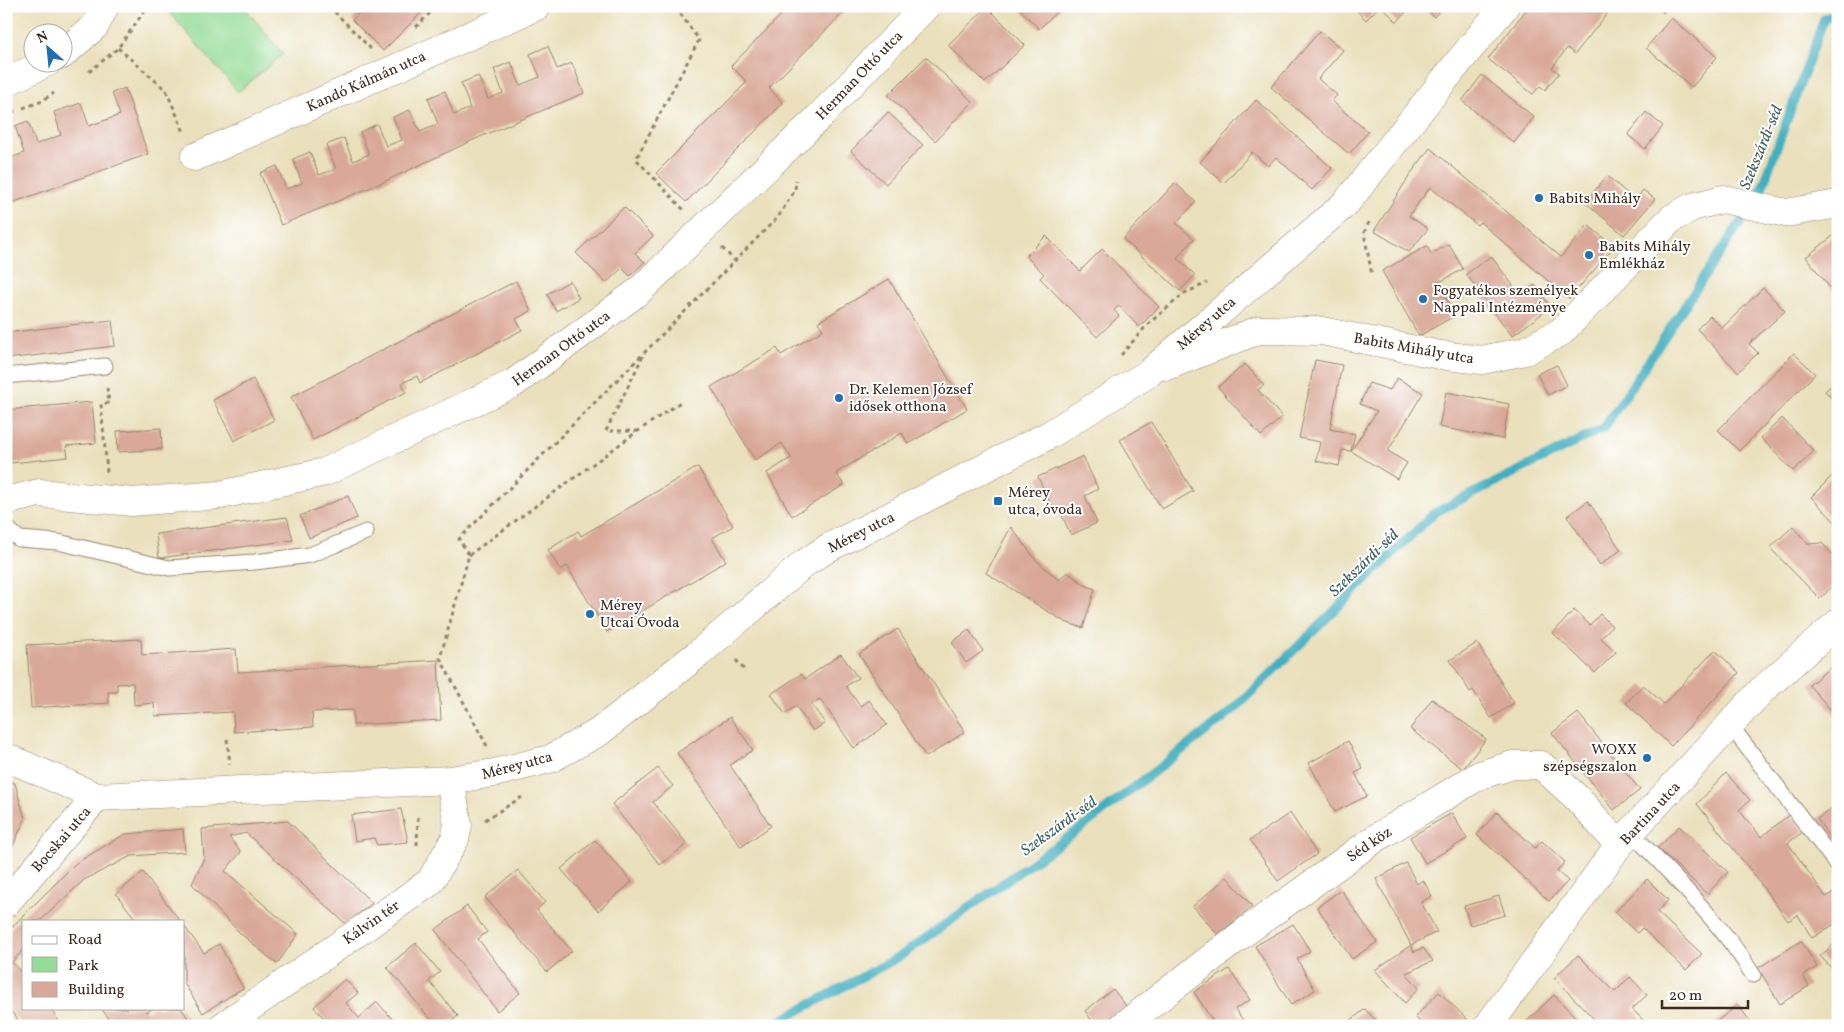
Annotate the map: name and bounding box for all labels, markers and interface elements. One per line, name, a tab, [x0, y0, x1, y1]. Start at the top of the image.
north arrow	[22, 22, 72, 72]
text: N	[34, 27, 52, 49]
street label: Herman Ottó utca	[812, 27, 908, 126]
street label: Kandó Kálmán utca	[304, 47, 430, 118]
water label: Szekszárdi-séd	[1735, 102, 1789, 193]
place label: Babits Mihály	[1549, 189, 1641, 210]
marker: Babits Mihály	[1533, 192, 1545, 204]
place label: Babits Mihály Emlékház	[1599, 237, 1691, 275]
marker: Babits Mihály Emlékház	[1583, 249, 1595, 261]
place label: Fogyatékos személyek Nappali Intézménye	[1433, 281, 1578, 319]
street label: Mérey utca	[1173, 292, 1241, 356]
marker: Fogyatékos személyek Nappali Intézménye	[1417, 293, 1429, 305]
street label: Herman Ottó utca	[508, 306, 616, 392]
street label: Babits Mihály utca	[1352, 329, 1476, 370]
place label: Dr. Kelemen József idősek otthona	[849, 380, 974, 418]
marker: Dr. Kelemen József idősek otthona	[833, 392, 845, 404]
place label: Mérey utca, óvoda	[1008, 483, 1082, 521]
marker: Mérey utca, óvoda	[992, 495, 1004, 507]
street label: Mérey utca	[825, 508, 899, 559]
water label: Szekszárdi-séd	[1325, 524, 1404, 602]
place label: Mérey Utcai Óvoda	[600, 596, 680, 634]
marker: Mérey Utcai Óvoda	[584, 608, 596, 620]
place label: WOXX szépségszalon	[1543, 740, 1637, 778]
street label: Mérey utca	[480, 747, 555, 786]
marker: WOXX szépségszalon	[1641, 752, 1653, 764]
street label: Bartina utca	[1616, 778, 1686, 850]
water label: Szekszárdi-séd	[1017, 791, 1102, 862]
street label: Bocskai utca	[28, 802, 97, 878]
street label: Séd köz	[1343, 822, 1397, 868]
street label: Kálvin tér	[339, 896, 405, 950]
legend	[22, 920, 185, 1010]
text: Road	[68, 930, 102, 951]
text: Park	[68, 956, 99, 977]
scale bar	[1662, 977, 1748, 1009]
text: Building	[68, 980, 125, 1001]
text: 20 m	[1669, 986, 1702, 1007]

